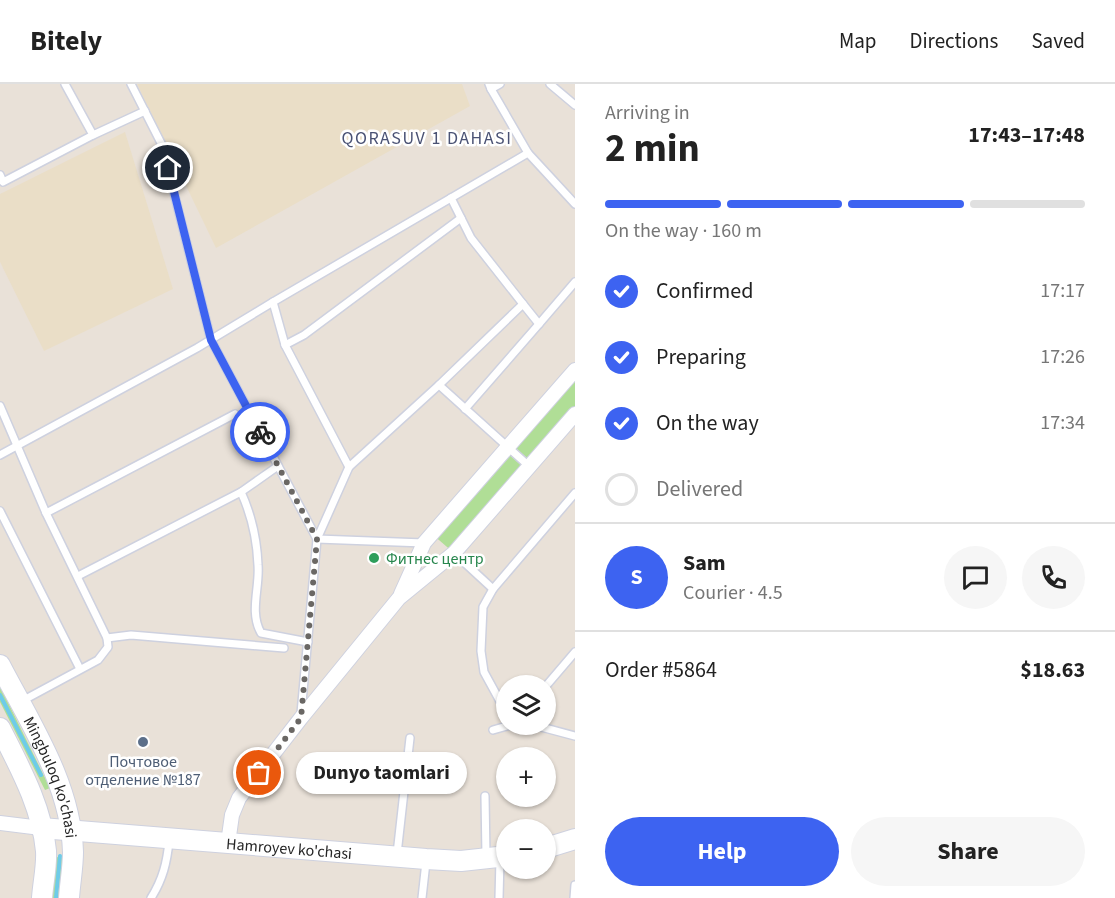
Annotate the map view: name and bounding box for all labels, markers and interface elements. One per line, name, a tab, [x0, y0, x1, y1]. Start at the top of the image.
text: Bitely	[30, 21, 102, 61]
text: Map	[839, 26, 877, 56]
text: Directions	[910, 26, 998, 56]
text: Saved	[1031, 26, 1085, 56]
text: Arriving in	[605, 99, 690, 127]
text: 17:43–17:48	[968, 119, 1085, 151]
text: 2 min	[605, 121, 700, 177]
district label: QORASUV 1 DAHASI	[342, 126, 512, 151]
pin	[142, 142, 193, 193]
icon: home	[151, 151, 184, 184]
text: On the way · 160 m	[605, 217, 762, 245]
icon: check	[605, 275, 638, 308]
text: Confirmed	[656, 275, 753, 307]
text: 17:17	[1040, 277, 1085, 305]
icon: check	[605, 341, 638, 374]
text: Preparing	[656, 341, 746, 373]
text: 17:26	[1040, 343, 1085, 371]
courier	[230, 402, 290, 462]
icon: check	[605, 407, 638, 440]
text: On the way	[656, 407, 759, 439]
text: 17:34	[1040, 409, 1085, 437]
icon: bike	[244, 416, 277, 449]
text: Delivered	[656, 473, 743, 505]
button: chat	[944, 546, 1007, 609]
button: phone	[1022, 546, 1085, 609]
text: Sam	[683, 547, 726, 579]
place label: Фитнес центр	[386, 548, 484, 570]
marker: Фитнес центр	[367, 551, 381, 565]
text: S	[630, 561, 643, 593]
text: Courier · 4.5	[683, 579, 783, 607]
text: Order #5864	[605, 654, 717, 686]
text: $18.63	[1020, 654, 1085, 686]
map controls	[496, 675, 556, 879]
button: layers	[496, 675, 556, 735]
street label: Mingbuloq ko'chasi	[18, 713, 82, 839]
marker: Почтовое отделение №187	[136, 735, 150, 749]
pin	[233, 747, 284, 798]
button: +	[496, 747, 556, 807]
place label: Почтовое отделение №187	[85, 751, 201, 791]
callout: Dunyo taomlari	[295, 752, 466, 794]
icon: bag	[242, 756, 275, 789]
text: Dunyo taomlari	[313, 759, 450, 787]
button: Help	[605, 817, 839, 886]
button: Share	[851, 817, 1085, 886]
button: −	[496, 819, 556, 879]
street label: Hamroyev ko'chasi	[225, 833, 353, 865]

